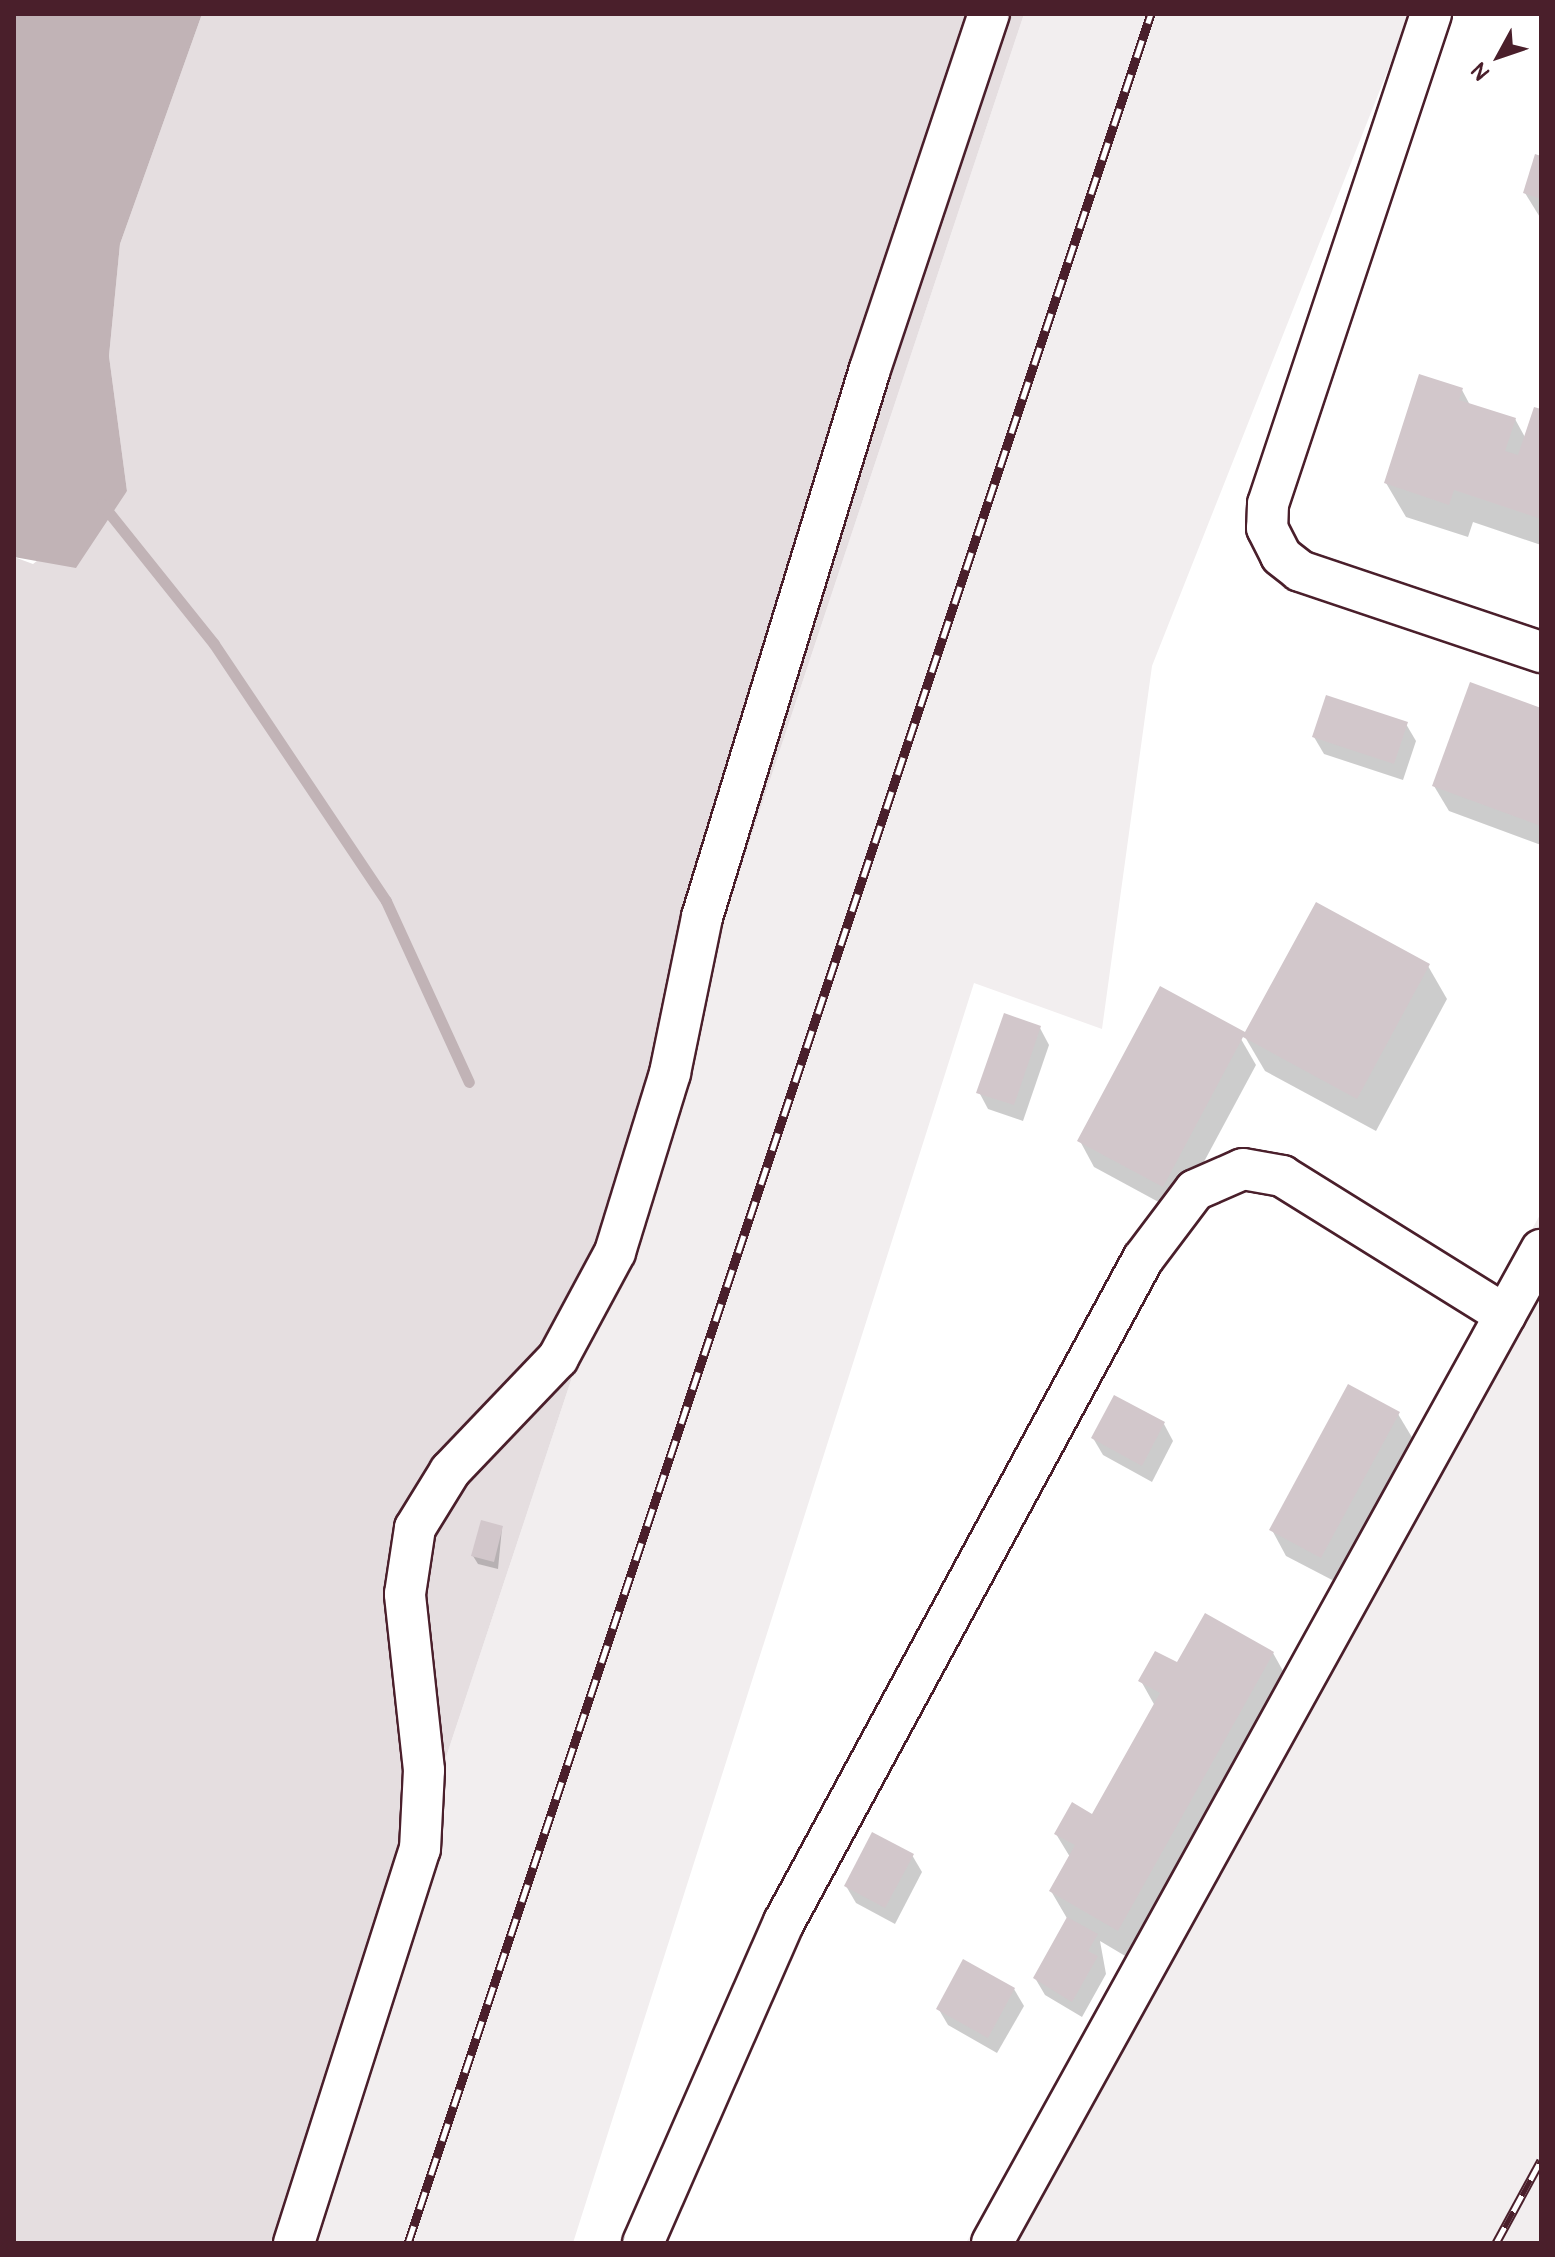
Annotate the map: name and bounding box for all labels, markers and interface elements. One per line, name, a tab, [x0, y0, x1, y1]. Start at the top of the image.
north arrow	[1459, 16, 1539, 96]
text: N	[1465, 57, 1496, 86]

